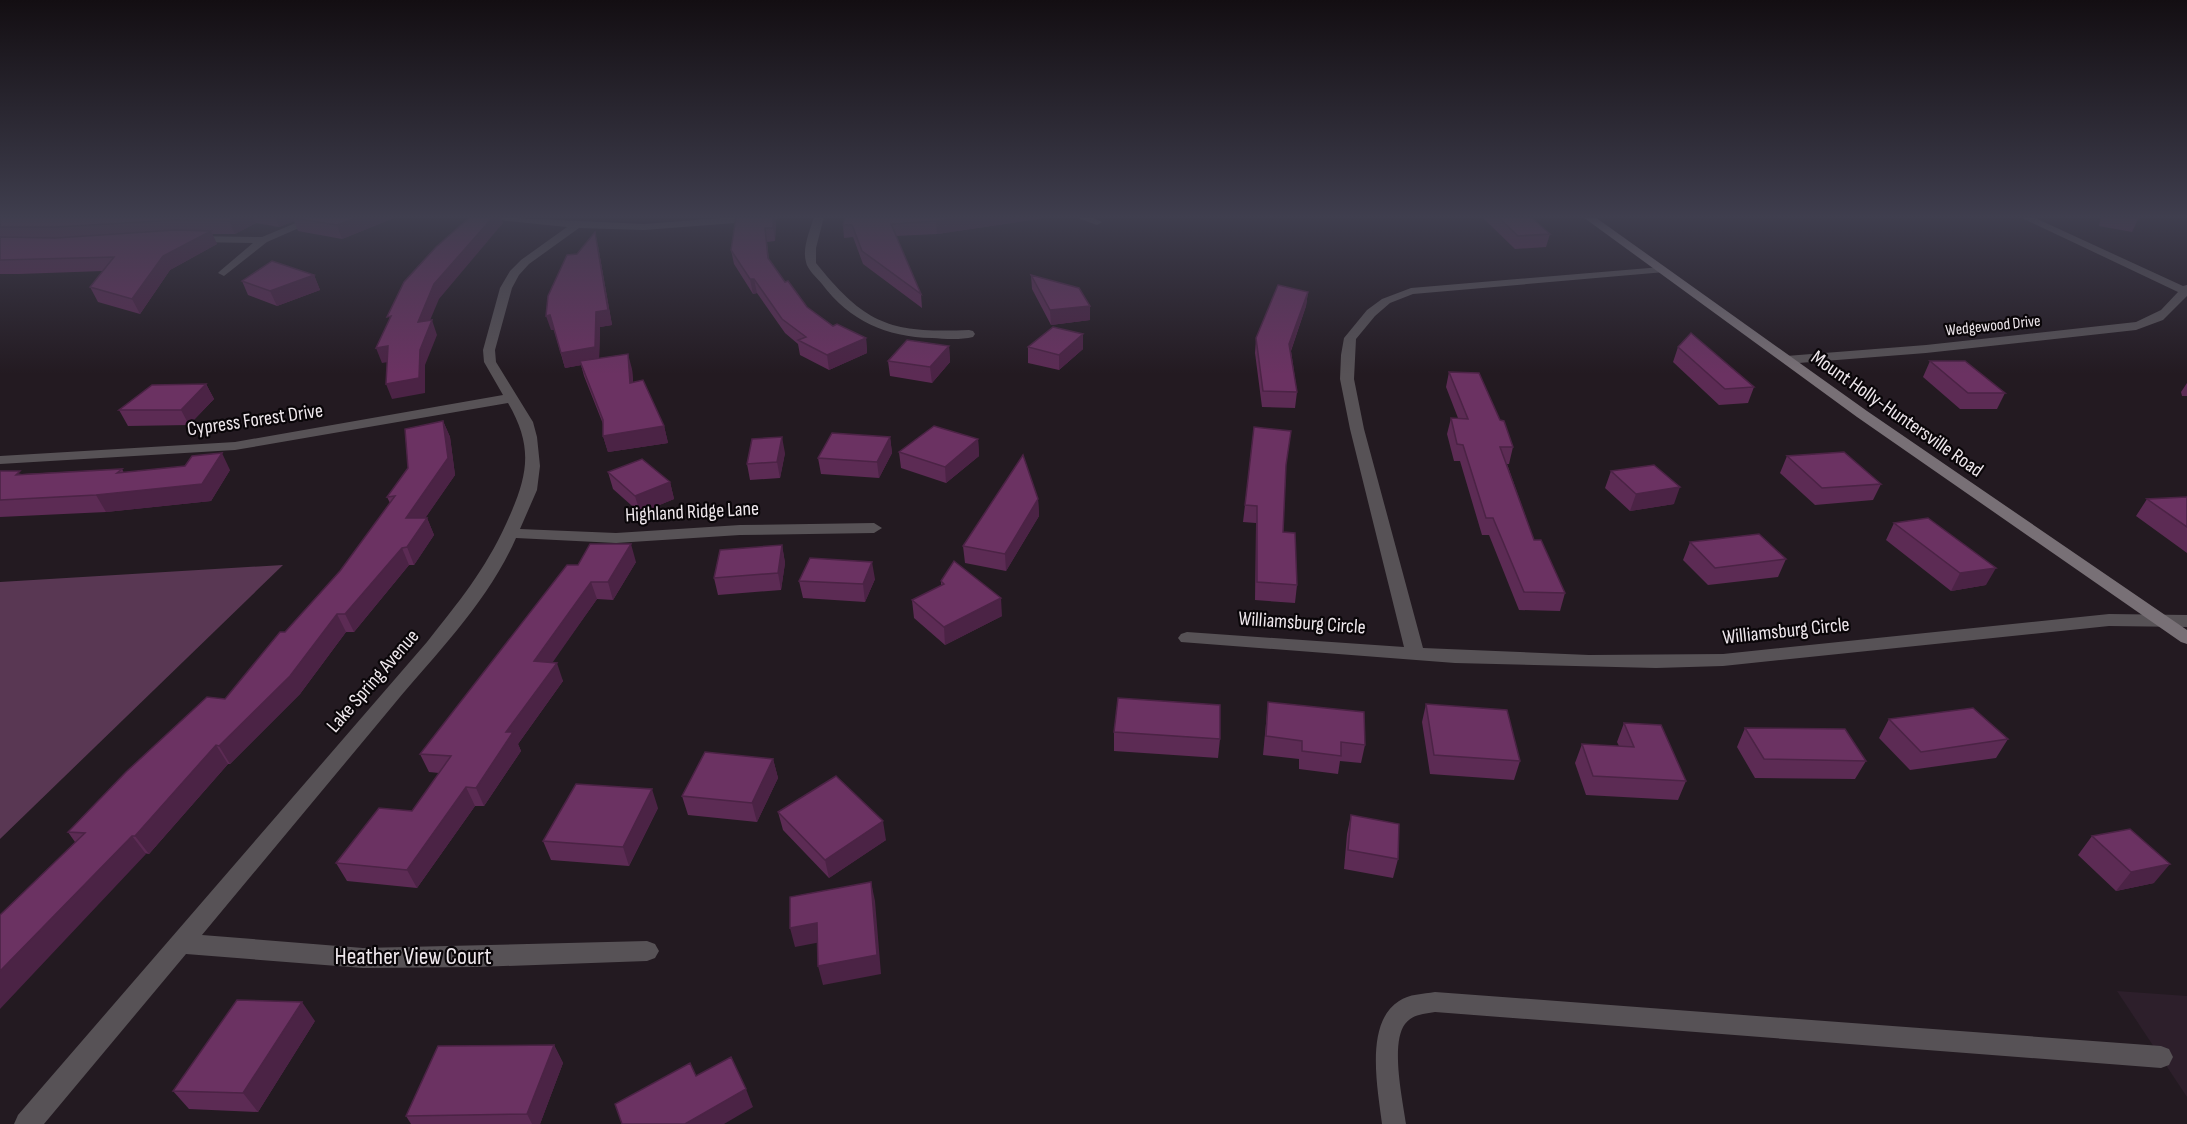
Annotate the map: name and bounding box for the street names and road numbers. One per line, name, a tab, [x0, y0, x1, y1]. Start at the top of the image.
street label: Wedgewood Drive	[1945, 312, 2041, 340]
street label: Mount Holly-Huntersville Road	[1806, 346, 1988, 482]
street label: Cypress Forest Drive	[186, 399, 324, 441]
street label: Highland Ridge Lane	[624, 497, 760, 527]
street label: Williamsburg Circle	[1237, 607, 1367, 639]
street label: Williamsburg Circle	[1721, 612, 1851, 650]
street label: Lake Spring Avenue	[322, 625, 424, 737]
street label: Heather View Court	[334, 942, 492, 971]

